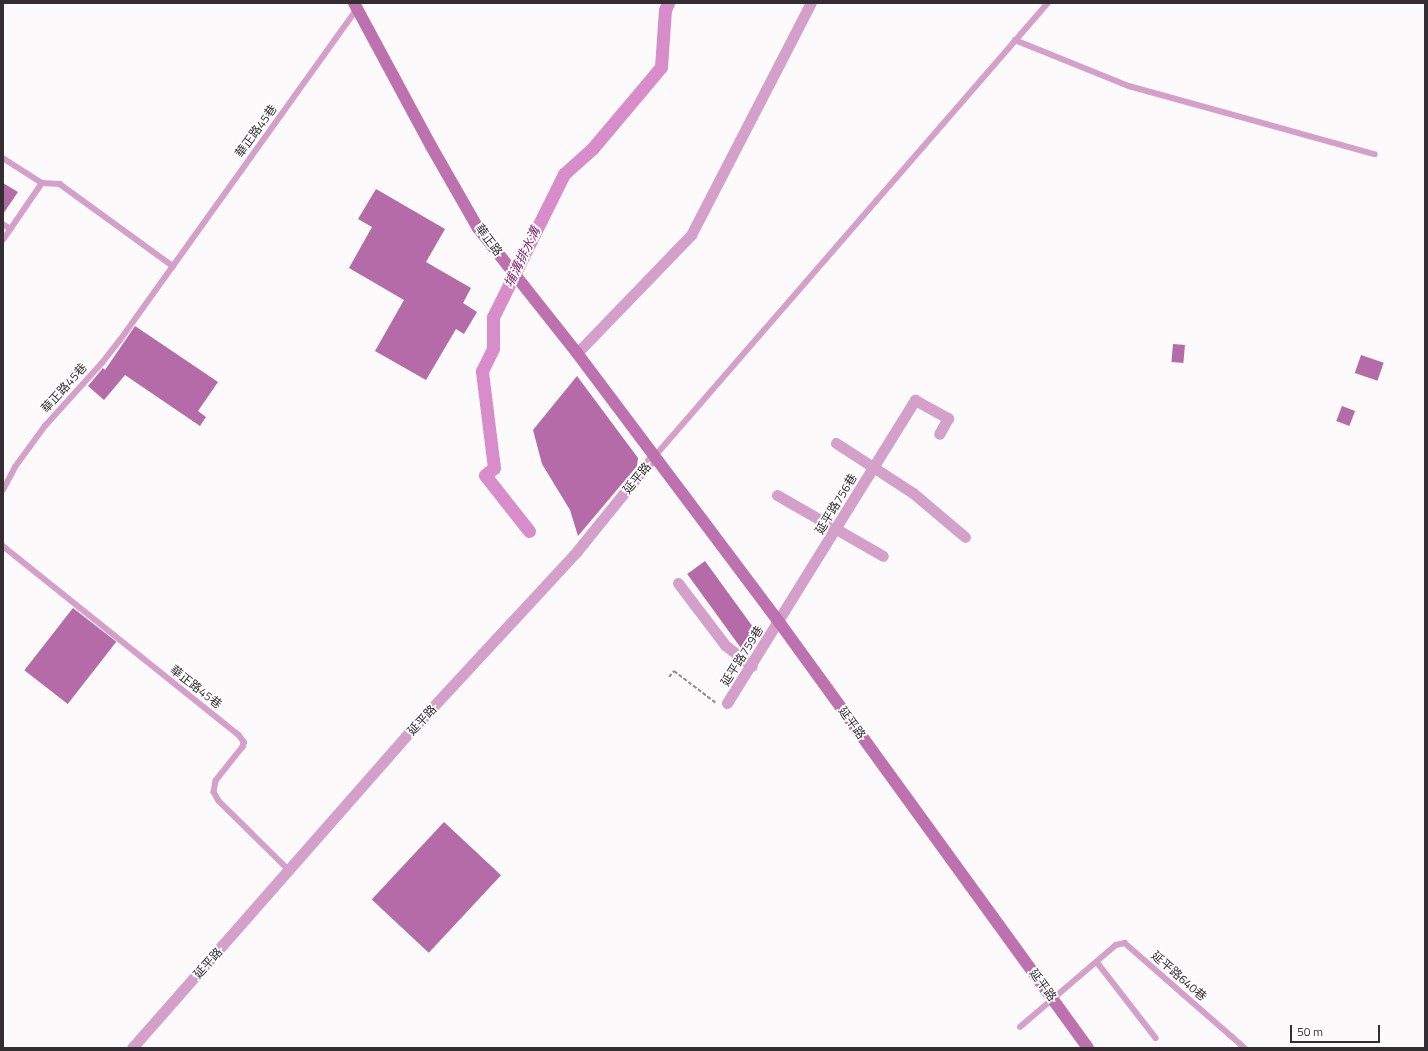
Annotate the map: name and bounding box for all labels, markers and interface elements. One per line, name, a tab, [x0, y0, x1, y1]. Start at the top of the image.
street label: 華正路45巷	[232, 102, 280, 160]
street label: 華正路	[472, 221, 506, 259]
water label: 埔溝排水溝	[501, 224, 543, 290]
street label: 華正路45巷	[38, 360, 90, 416]
street label: 延平路	[620, 459, 654, 497]
street label: 延平路756巷	[812, 471, 860, 537]
street label: 延平路759巷	[718, 623, 766, 689]
street label: 華正路45巷	[167, 662, 225, 712]
street label: 延平路	[404, 702, 440, 738]
street label: 延平路	[836, 704, 868, 742]
street label: 延平路	[191, 945, 225, 981]
street label: 延平路640巷	[1149, 948, 1209, 1004]
street label: 延平路	[1027, 966, 1059, 1004]
scale bar	[1292, 1017, 1382, 1043]
text: 50 m	[1297, 1022, 1323, 1041]

